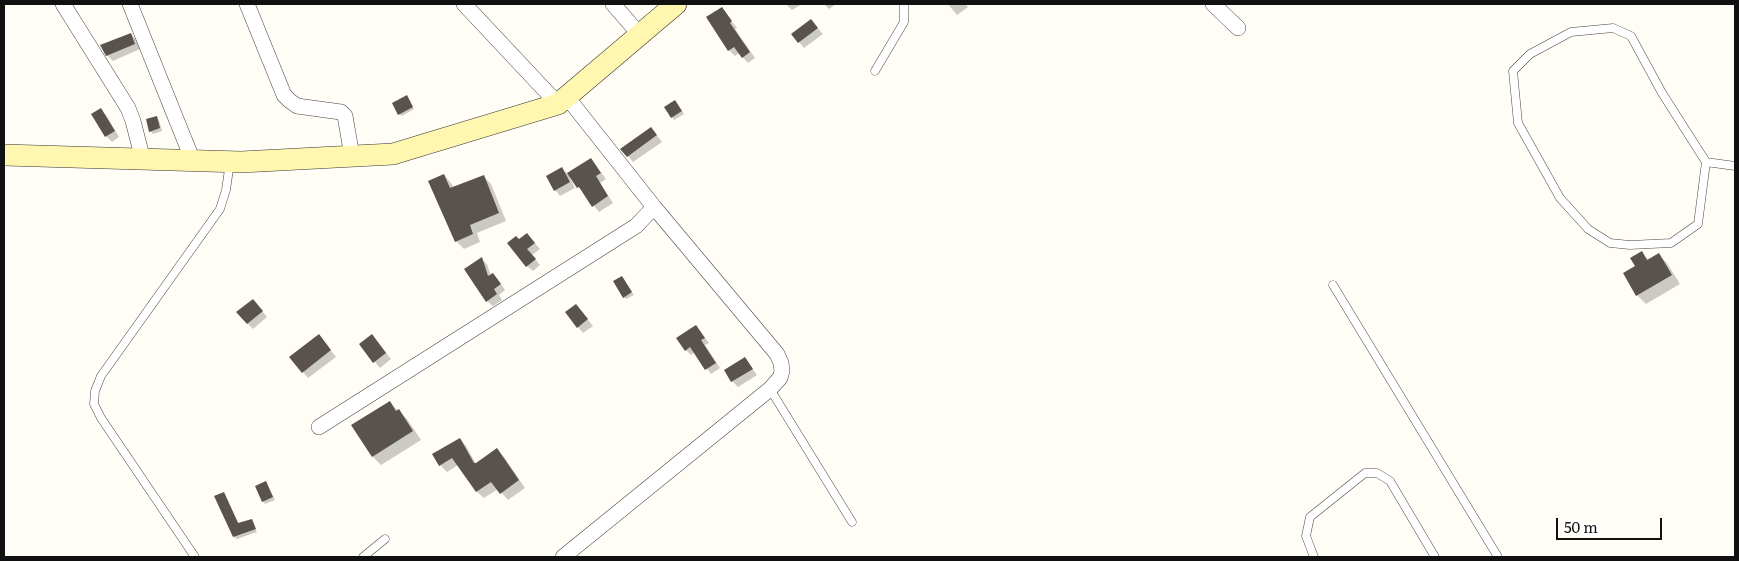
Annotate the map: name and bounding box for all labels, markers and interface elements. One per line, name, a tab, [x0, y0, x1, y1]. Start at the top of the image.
scale bar	[1559, 508, 1665, 540]
text: 50 m	[1564, 515, 1598, 538]

